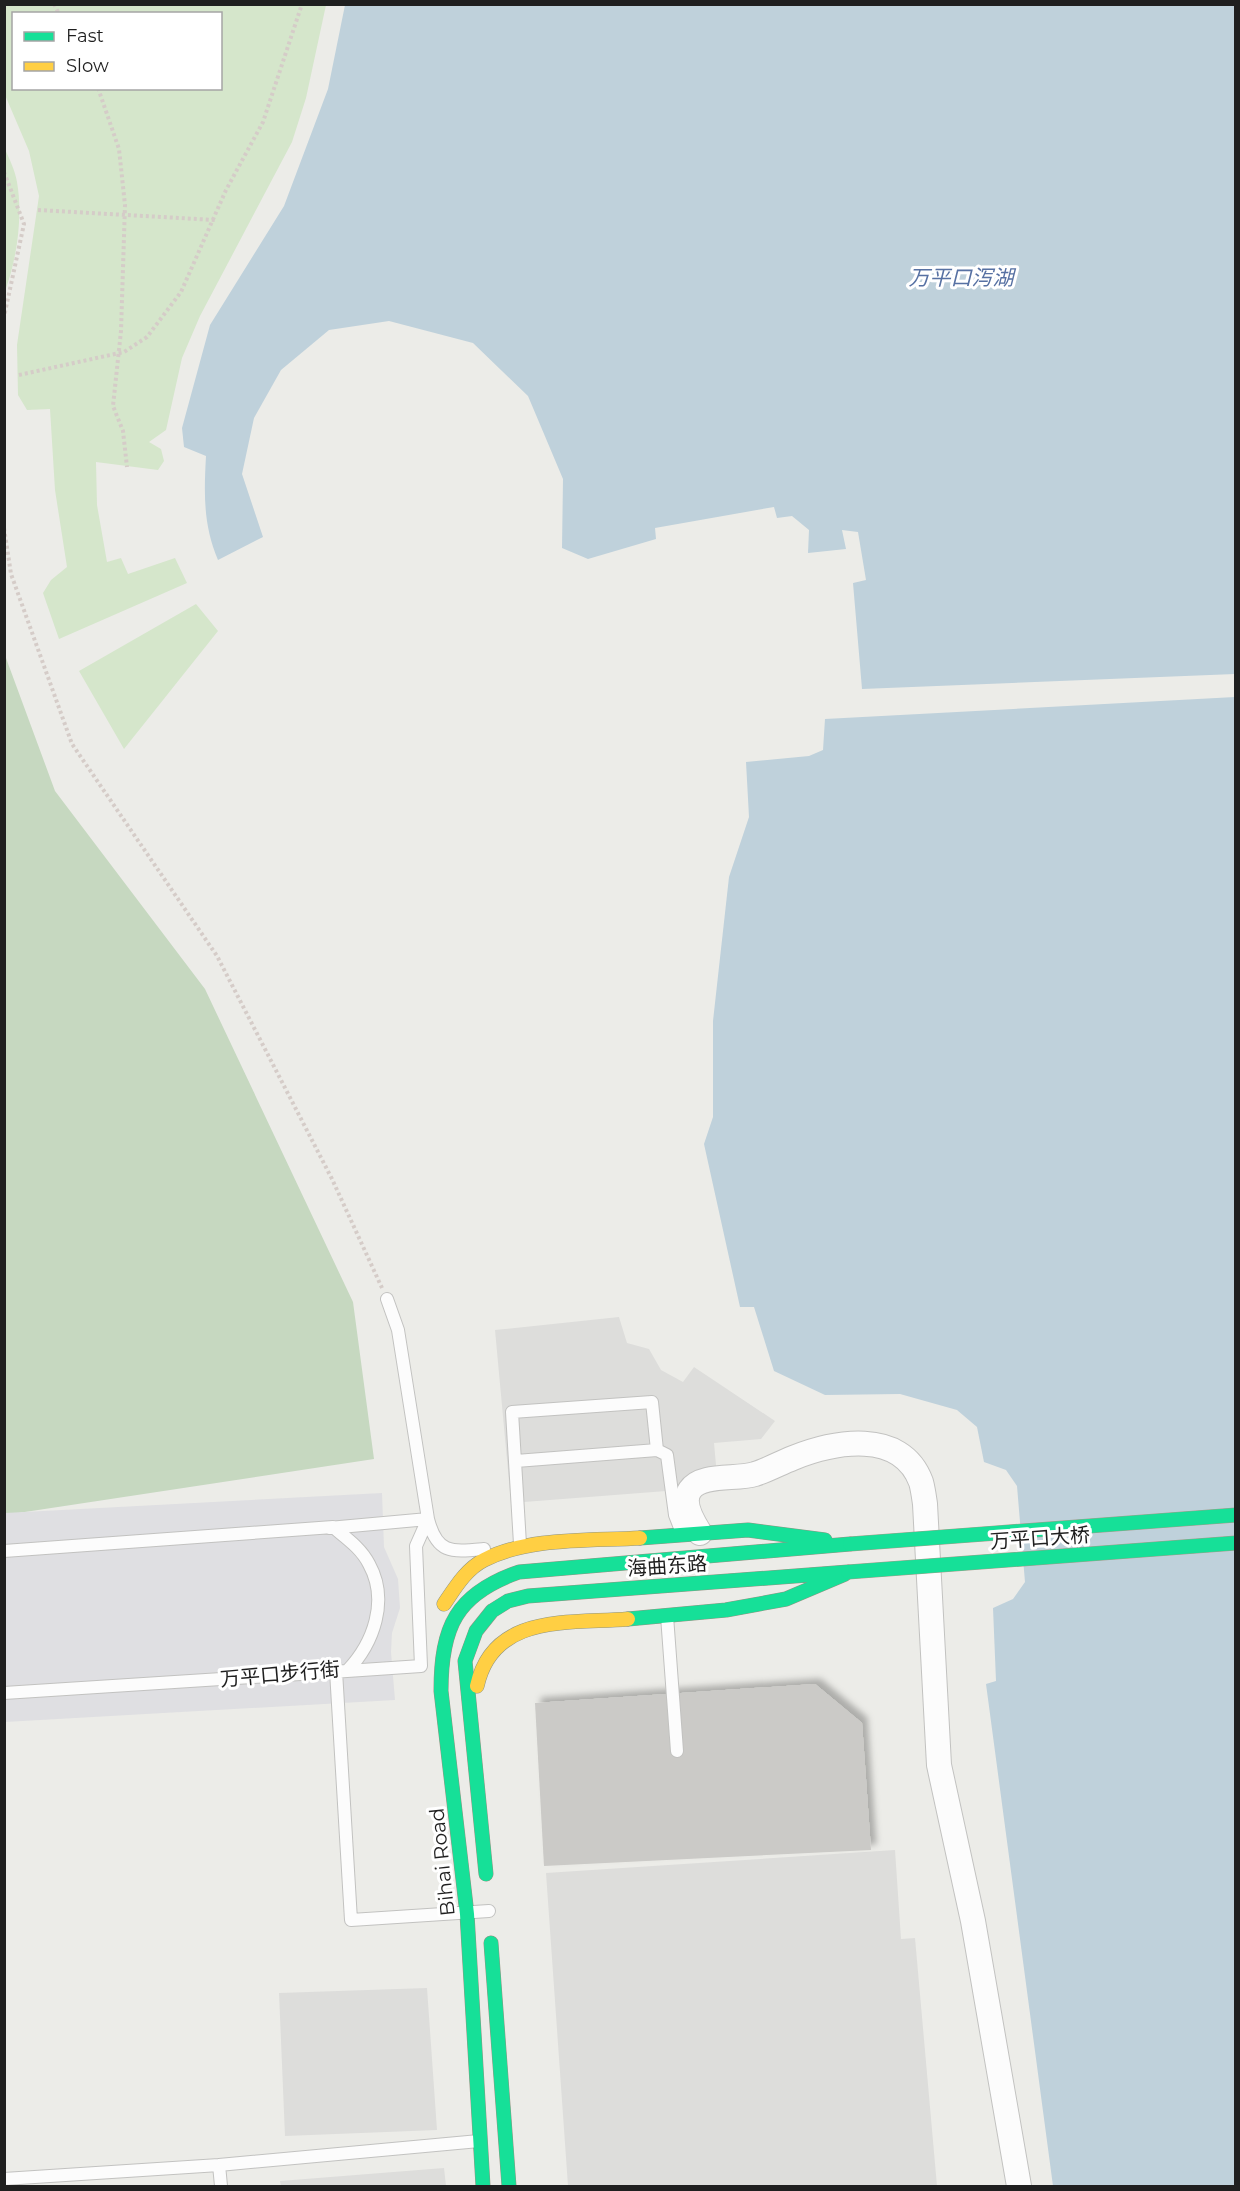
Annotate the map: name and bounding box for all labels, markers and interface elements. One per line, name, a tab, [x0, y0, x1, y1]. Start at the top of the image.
legend	[12, 12, 222, 90]
text: Fast	[66, 25, 104, 47]
text: Slow	[66, 55, 109, 77]
water label: 万平口泻湖	[909, 265, 1016, 290]
street label: 万平口大桥	[989, 1523, 1091, 1553]
street label: 海曲东路	[626, 1551, 708, 1581]
street label: 万平口步行街	[219, 1657, 341, 1691]
street label: Bihai Road	[424, 1807, 460, 1917]

